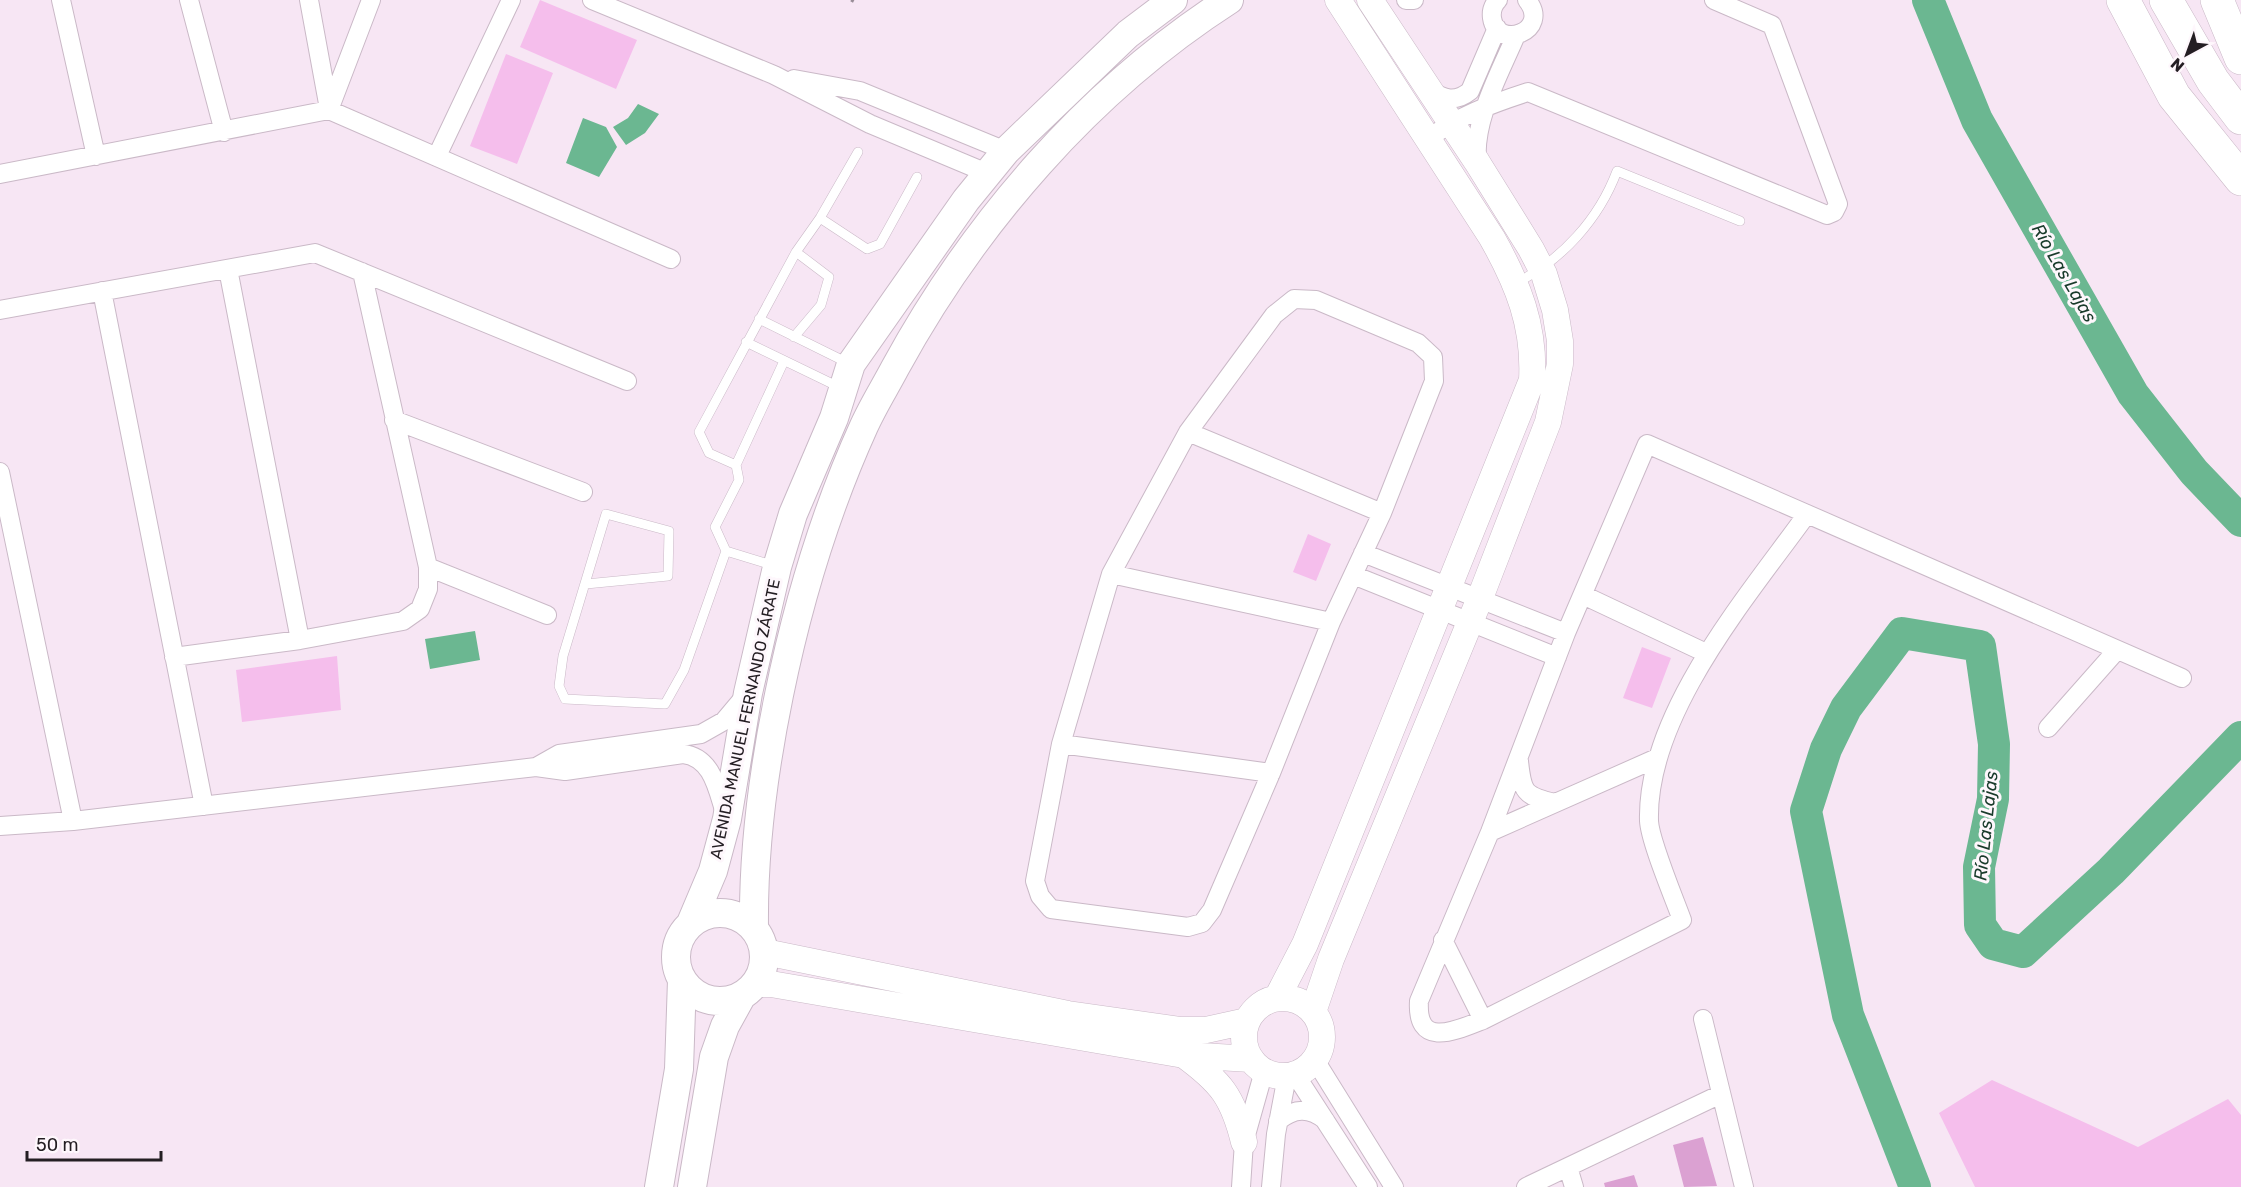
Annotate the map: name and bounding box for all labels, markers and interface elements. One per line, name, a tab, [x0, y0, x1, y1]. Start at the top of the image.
north arrow	[2157, 24, 2217, 84]
text: N	[2167, 54, 2188, 76]
water label: Río Las Lajas	[2027, 220, 2101, 326]
street label: AVENIDA MANUEL FERNANDO ZÁRATE	[706, 577, 784, 861]
water label: Río Las Lajas	[1969, 770, 2003, 882]
scale bar	[27, 1124, 160, 1162]
text: 50 m	[36, 1134, 79, 1156]

